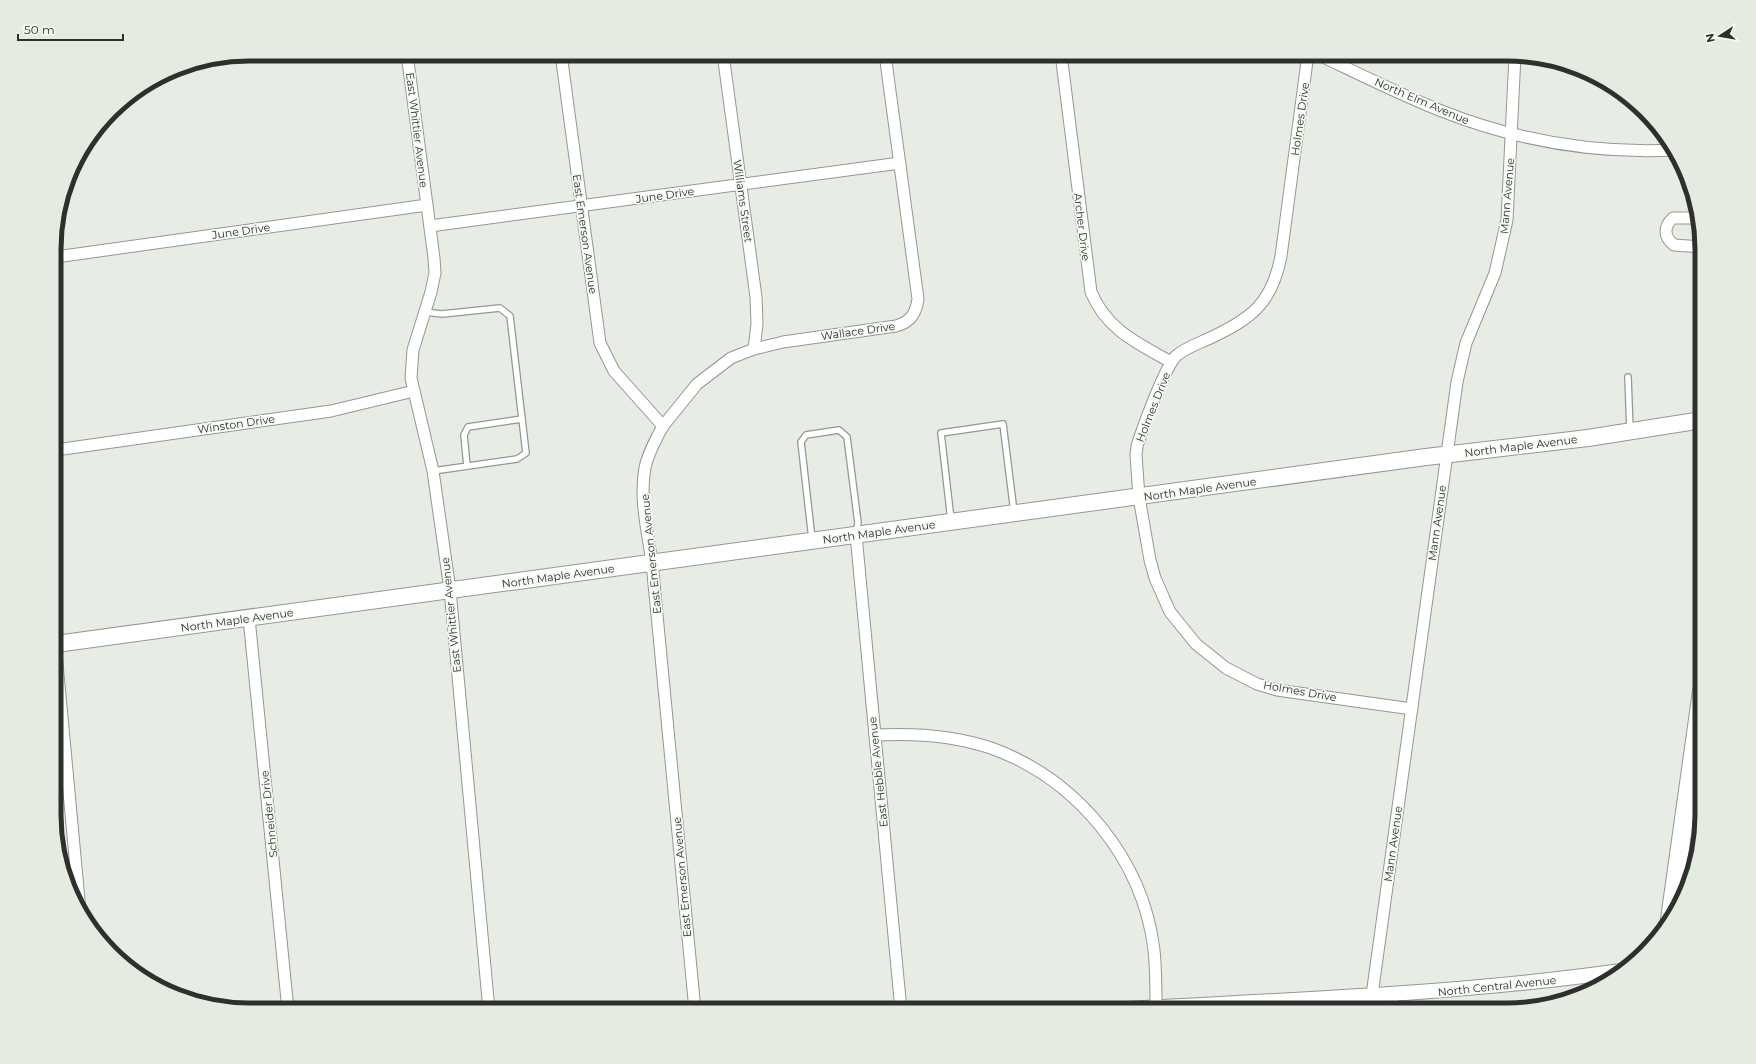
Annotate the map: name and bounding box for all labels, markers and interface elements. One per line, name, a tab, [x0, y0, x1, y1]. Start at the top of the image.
scale bar	[18, 16, 123, 42]
north arrow	[1700, 16, 1740, 56]
text: 50 m	[24, 22, 55, 37]
text: N	[1702, 32, 1718, 44]
street label: East Whittier Avenue	[403, 72, 431, 189]
street label: North Elm Avenue	[1373, 75, 1472, 127]
street label: Holmes Drive	[1288, 81, 1312, 157]
street label: Mann Avenue	[1497, 157, 1517, 235]
street label: Williams Street	[730, 159, 756, 244]
street label: East Emerson Avenue	[570, 173, 600, 295]
street label: June Drive	[634, 184, 695, 206]
street label: Archer Drive	[1071, 192, 1093, 262]
street label: June Drive	[210, 220, 271, 242]
street label: Wallace Drive	[820, 319, 896, 343]
street label: Holmes Drive	[1133, 370, 1174, 444]
street label: Winston Drive	[196, 412, 276, 436]
street label: North Maple Avenue	[1464, 432, 1579, 460]
street label: North Maple Avenue	[1143, 474, 1258, 504]
street label: Mann Avenue	[1425, 484, 1449, 562]
street label: East Emerson Avenue	[638, 493, 664, 615]
street label: North Maple Avenue	[822, 517, 937, 547]
street label: East Whittier Avenue	[438, 556, 464, 673]
street label: North Maple Avenue	[501, 561, 616, 591]
street label: North Maple Avenue	[180, 605, 295, 635]
street label: Holmes Drive	[1262, 678, 1338, 704]
street label: East Hebble Avenue	[865, 716, 891, 828]
street label: Schneider Drive	[257, 769, 281, 858]
street label: Mann Avenue	[1381, 805, 1405, 883]
street label: East Emerson Avenue	[670, 816, 694, 938]
street label: North Central Avenue	[1437, 973, 1557, 999]

